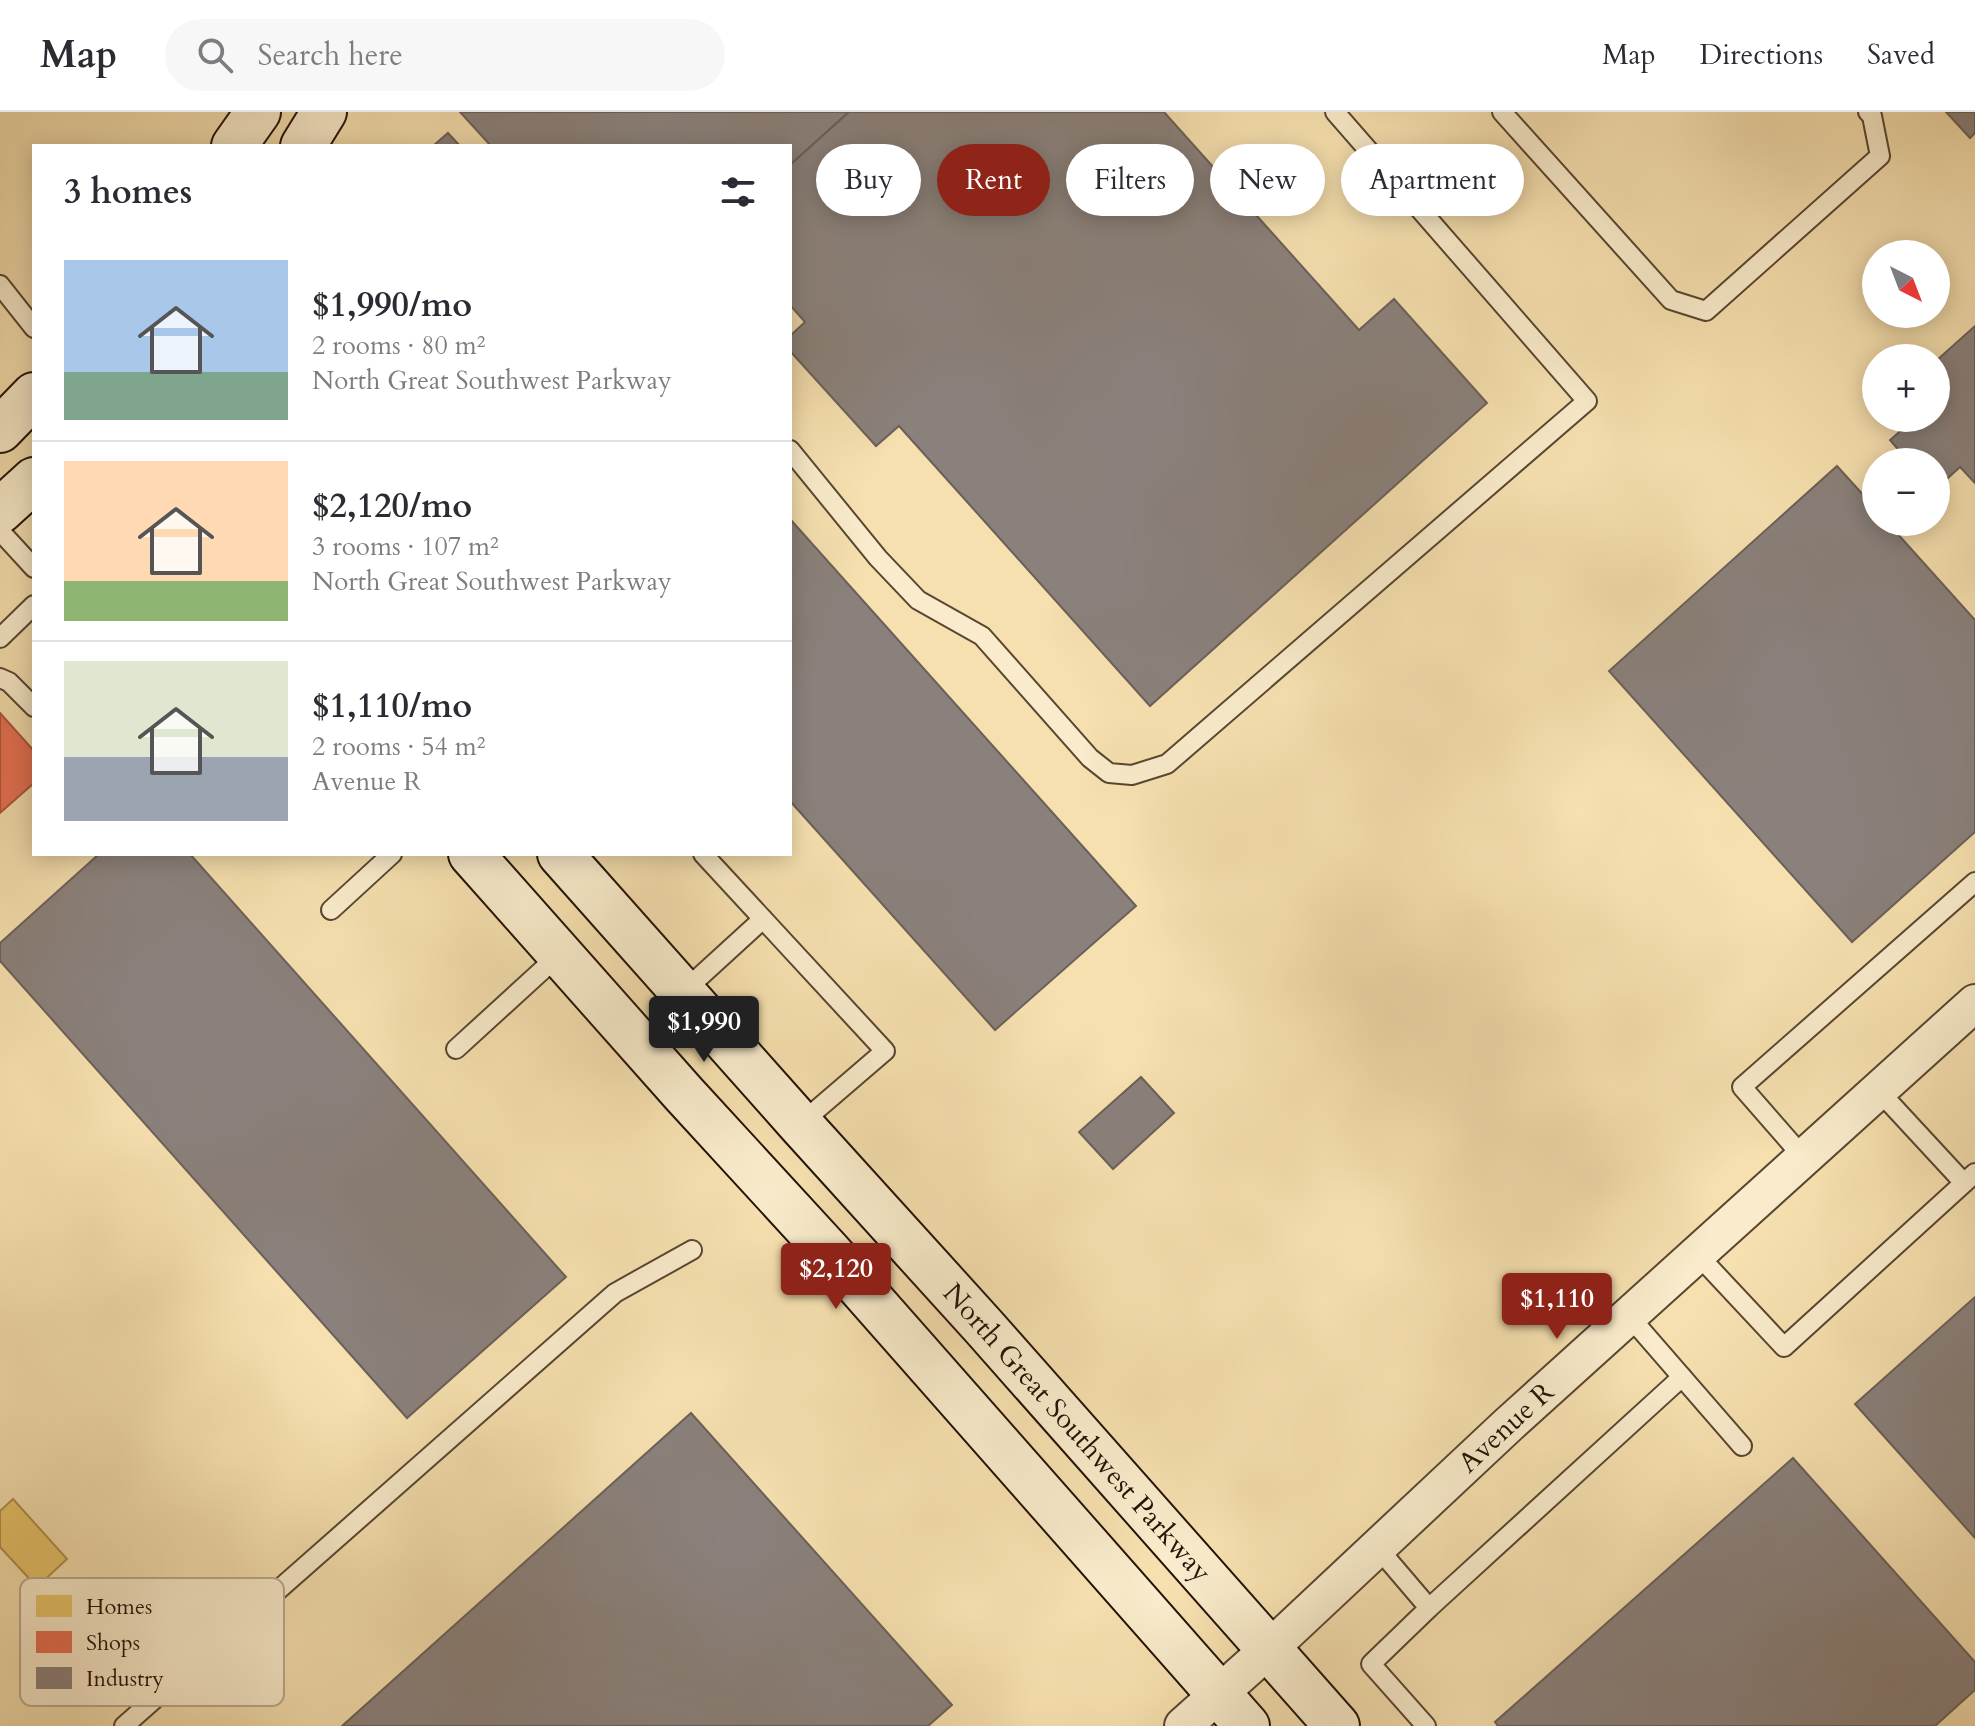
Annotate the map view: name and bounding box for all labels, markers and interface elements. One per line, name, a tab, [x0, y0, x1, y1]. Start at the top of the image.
search box	[165, 19, 725, 91]
text: Map	[40, 29, 117, 81]
icon: search	[193, 33, 237, 77]
text: Search here	[257, 35, 403, 76]
text: Map	[1602, 36, 1656, 74]
text: Directions	[1700, 36, 1823, 74]
text: Saved	[1867, 36, 1935, 74]
chip: Buy	[816, 144, 921, 216]
chip: Rent	[937, 144, 1050, 216]
chip: Filters	[1066, 144, 1194, 216]
chip: New	[1210, 144, 1325, 216]
chip: Apartment	[1341, 144, 1524, 216]
text: 3 homes	[64, 169, 192, 215]
icon: filters	[716, 170, 760, 214]
north arrow	[1862, 240, 1950, 328]
map controls	[1862, 240, 1950, 536]
text: $1,990/mo	[312, 282, 472, 328]
icon: home	[128, 292, 224, 388]
text: 2 rooms · 80 m²	[312, 328, 485, 363]
button: +	[1862, 344, 1950, 432]
text: North Great Southwest Parkway	[312, 363, 672, 398]
button: −	[1862, 448, 1950, 536]
text: $2,120/mo	[312, 483, 472, 529]
icon: home	[128, 493, 224, 589]
text: 3 rooms · 107 m²	[312, 529, 499, 564]
text: North Great Southwest Parkway	[312, 564, 672, 599]
text: $1,110/mo	[312, 683, 472, 729]
icon: home	[128, 693, 224, 789]
text: 2 rooms · 54 m²	[312, 729, 485, 764]
text: Avenue R	[312, 764, 421, 799]
pin: $1,990	[639, 996, 769, 1064]
text: $1,990	[667, 1004, 741, 1039]
pin: $2,120	[771, 1243, 901, 1311]
text: $2,120	[799, 1251, 873, 1286]
pin: $1,110	[1492, 1273, 1622, 1341]
street label: North Great Southwest Parkway	[934, 1275, 1220, 1590]
text: $1,110	[1520, 1281, 1594, 1316]
street label: Avenue R	[1450, 1373, 1563, 1481]
legend	[20, 1578, 284, 1706]
text: Homes	[86, 1592, 152, 1622]
text: Shops	[86, 1628, 140, 1658]
text: Industry	[86, 1664, 164, 1694]

